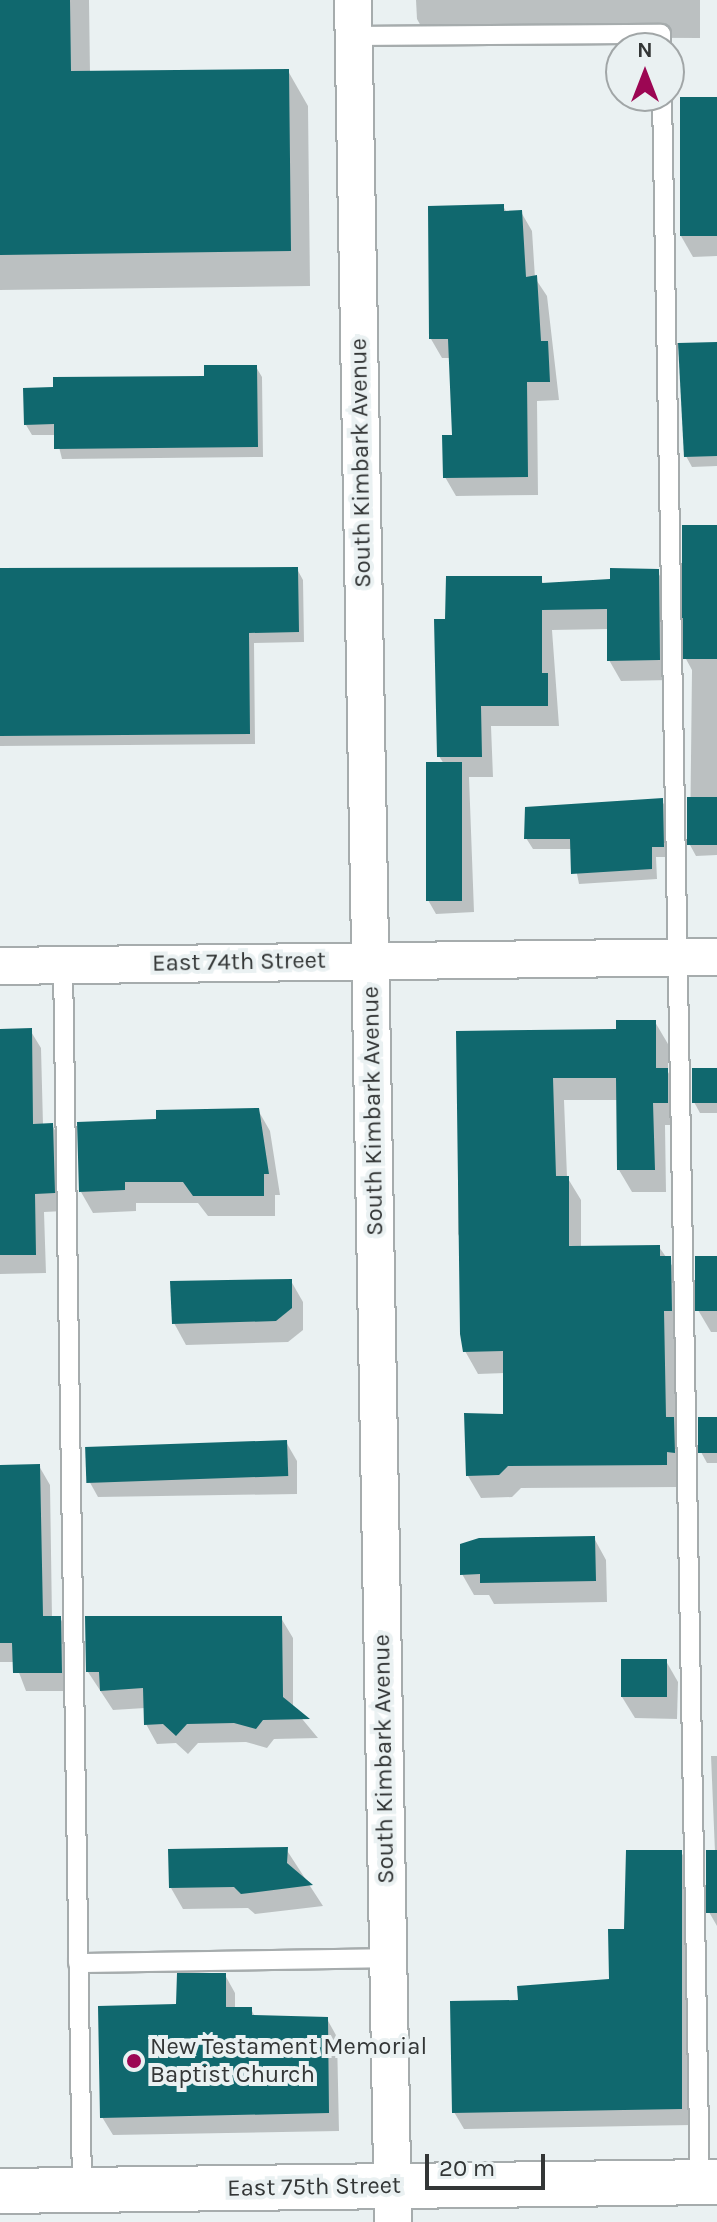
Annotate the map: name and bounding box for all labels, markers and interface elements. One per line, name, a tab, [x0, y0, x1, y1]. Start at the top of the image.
north arrow	[605, 32, 685, 112]
text: N	[637, 37, 653, 63]
street label: South Kimbark Avenue	[344, 338, 378, 588]
street label: East 74th Street	[152, 946, 326, 978]
street label: South Kimbark Avenue	[356, 986, 390, 1236]
street label: South Kimbark Avenue	[367, 1634, 401, 1884]
place label: New Testament Memorial Baptist Church	[150, 2033, 427, 2089]
marker: New Testament Memorial Baptist Church	[125, 2052, 143, 2070]
scale bar	[429, 2138, 549, 2188]
text: 20 m	[439, 2154, 495, 2182]
street label: East 75th Street	[227, 2171, 401, 2203]

